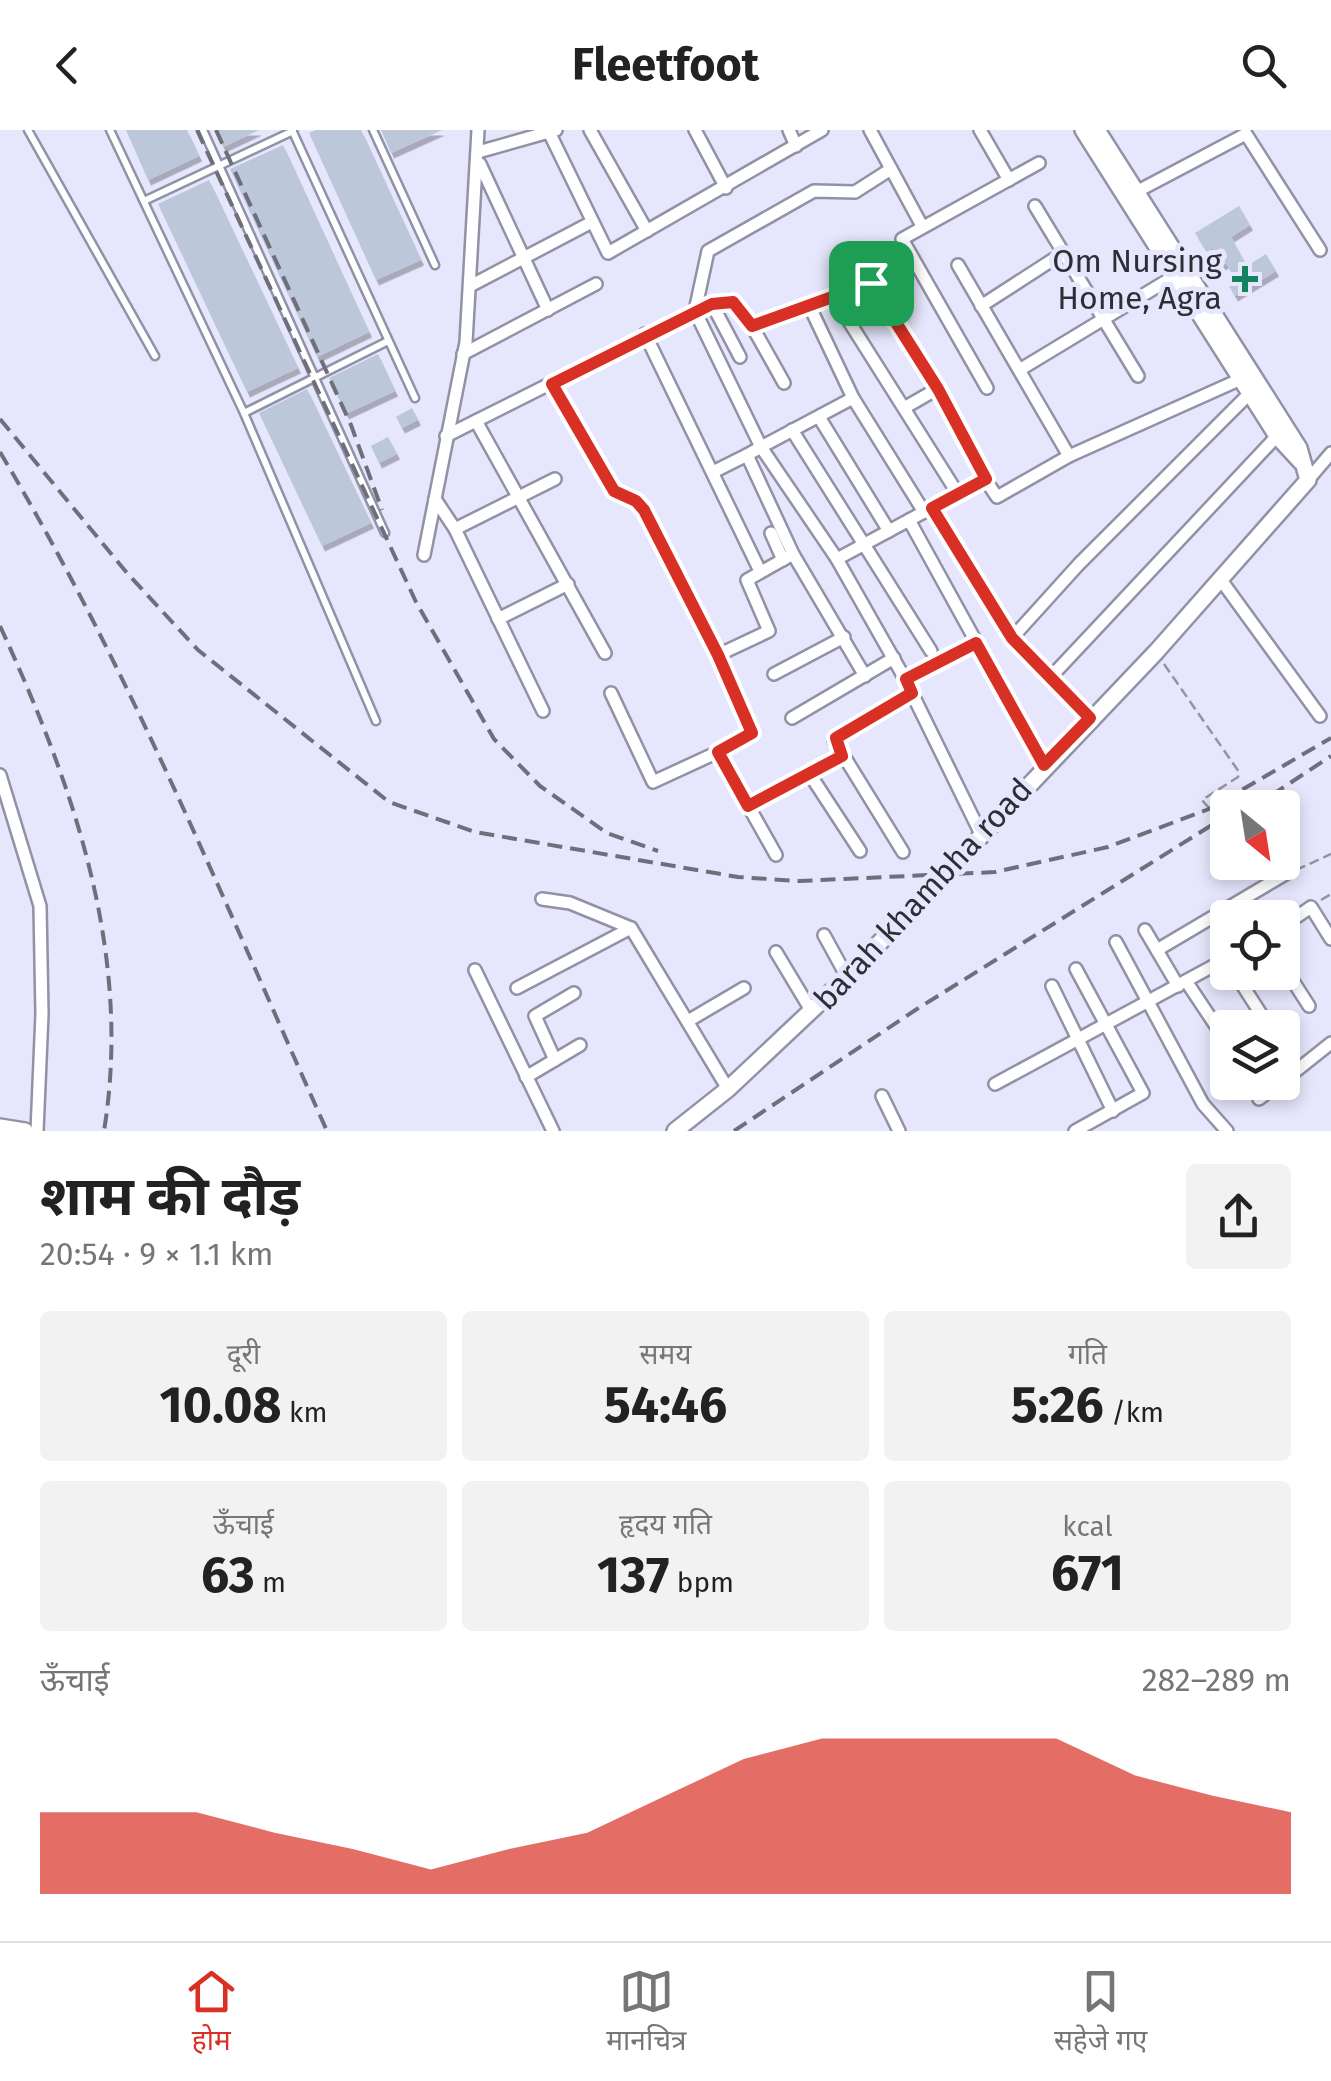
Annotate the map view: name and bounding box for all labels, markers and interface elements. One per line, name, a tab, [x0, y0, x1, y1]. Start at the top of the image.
icon: back	[40, 38, 95, 93]
text: Fleetfoot	[572, 38, 759, 92]
icon: search	[1236, 38, 1291, 93]
pin	[829, 241, 914, 326]
place label: Om Nursing Home, Agra	[1052, 242, 1222, 317]
icon: arrive	[844, 256, 899, 311]
marker: Om Nursing Home, Agra	[1232, 266, 1258, 292]
street label: barah khambha road	[806, 771, 1040, 1017]
north arrow	[1210, 790, 1300, 880]
map controls	[1210, 790, 1300, 1100]
button: locate	[1210, 900, 1300, 990]
button: layers	[1210, 1010, 1300, 1100]
text: शाम की दौड़	[40, 1164, 300, 1230]
button: share	[1186, 1164, 1291, 1269]
text: 20:54 · 9 × 1.1 km	[40, 1235, 273, 1273]
text: दूरी	[227, 1338, 260, 1371]
text: समय	[640, 1338, 691, 1371]
text: गति	[1068, 1338, 1107, 1371]
text: 10.08	[160, 1375, 282, 1435]
text: 54:46	[604, 1375, 727, 1435]
text: 5:26	[1011, 1375, 1104, 1435]
text: km	[282, 1396, 327, 1429]
text: /km	[1104, 1396, 1164, 1429]
text: ऊँचाई	[213, 1508, 274, 1541]
text: हृदय गति	[619, 1508, 712, 1541]
text: kcal	[1062, 1510, 1113, 1543]
text: 671	[1051, 1543, 1124, 1603]
text: 63	[201, 1545, 255, 1605]
text: 137	[597, 1545, 669, 1605]
text: m	[255, 1566, 286, 1599]
text: bpm	[669, 1566, 734, 1599]
text: ऊँचाई	[40, 1661, 109, 1699]
text: 282–289 m	[1142, 1661, 1291, 1699]
tab: होम	[184, 1964, 239, 2061]
tab: मानचित्र	[606, 1964, 686, 2061]
tab: सहेजे गए	[1054, 1964, 1147, 2061]

